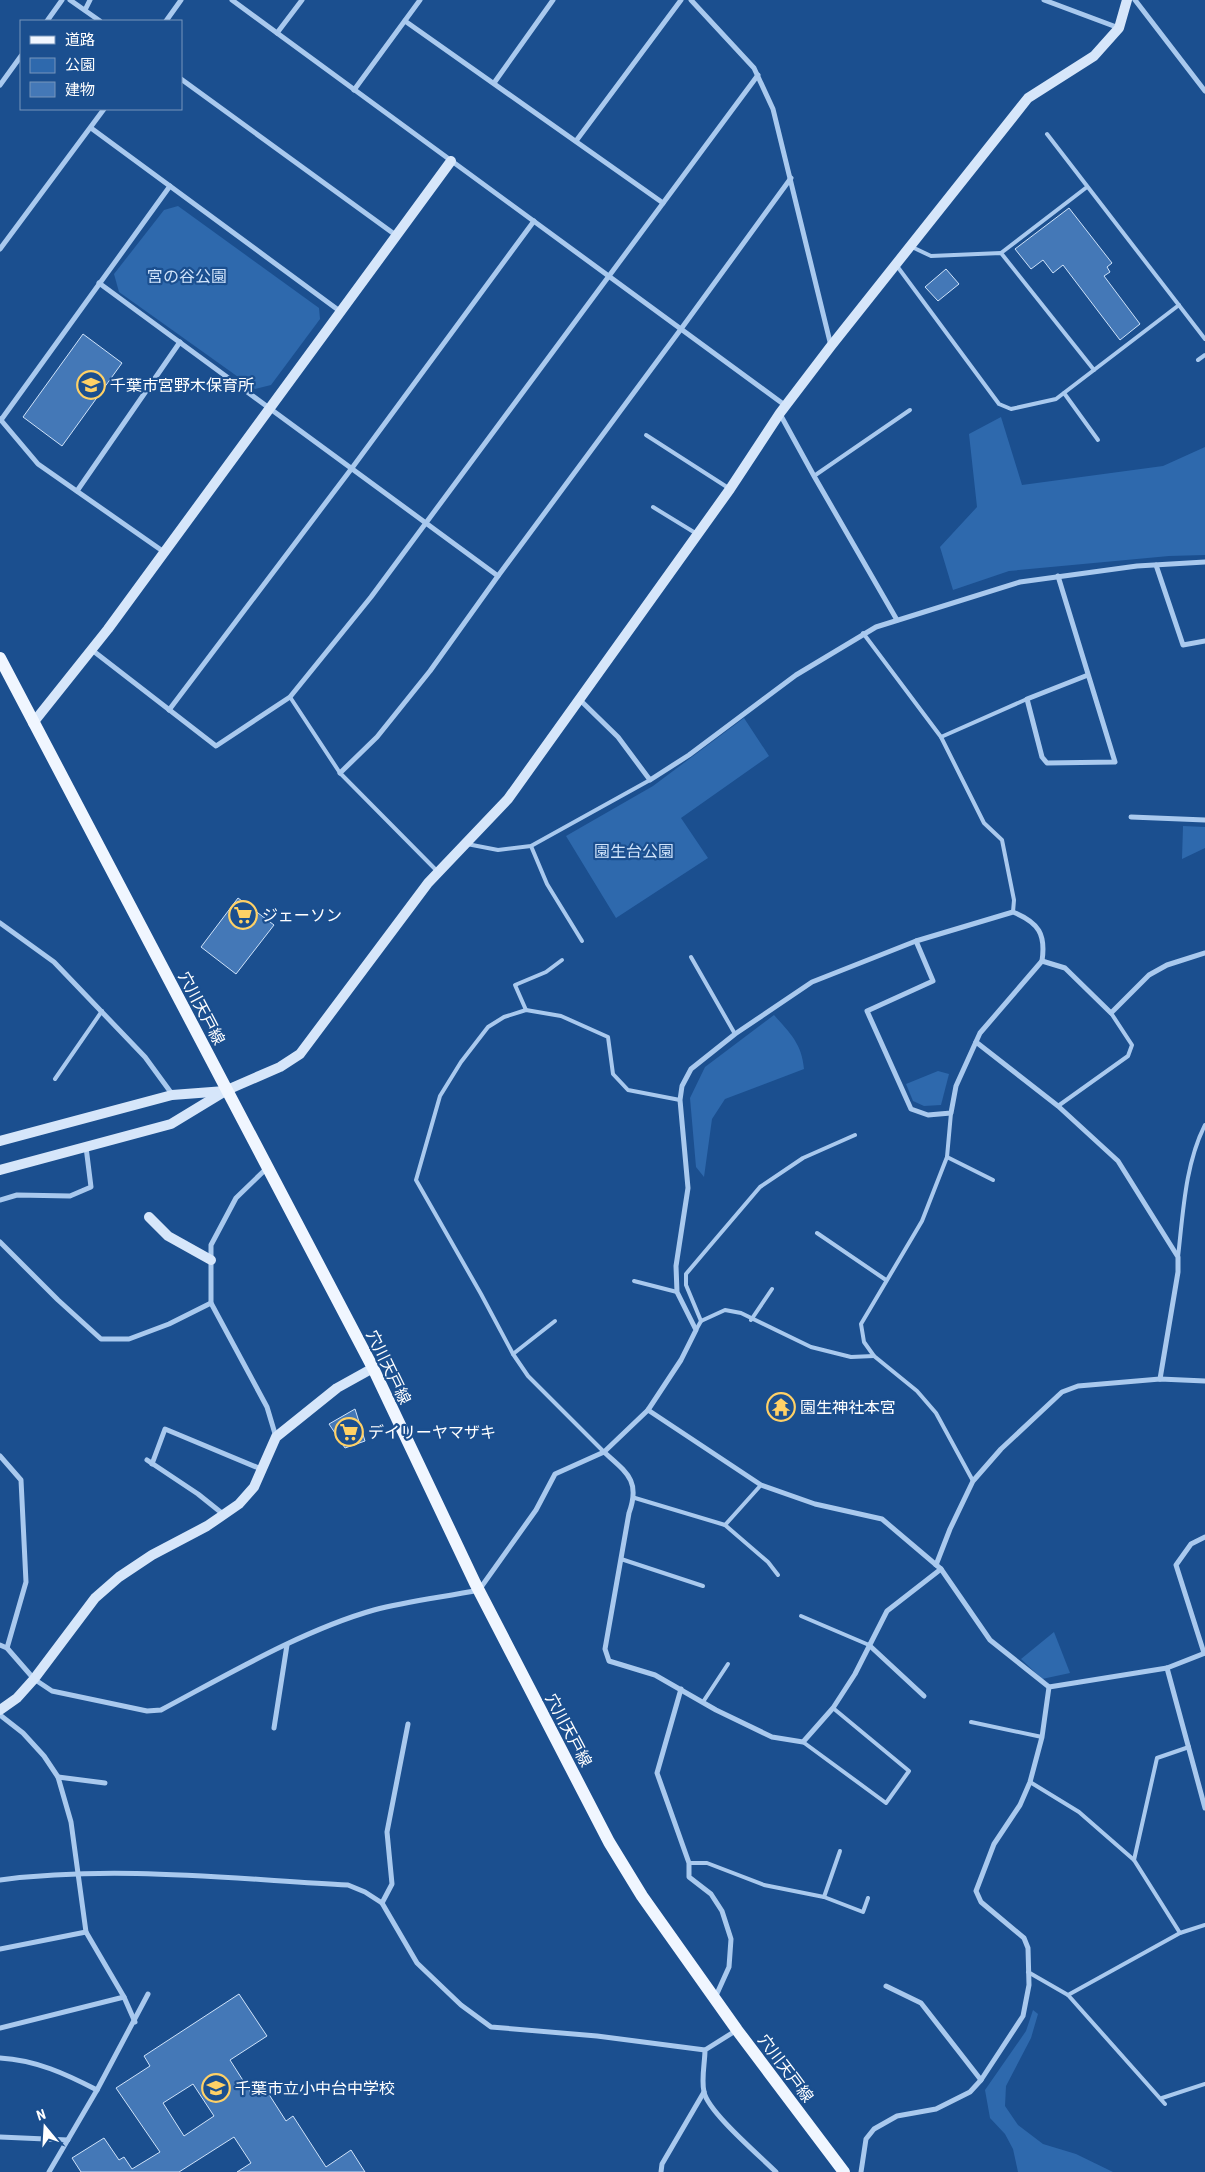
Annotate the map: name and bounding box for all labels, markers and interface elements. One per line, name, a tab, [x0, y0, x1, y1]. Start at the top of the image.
legend	[20, 20, 182, 110]
text: 道路	[65, 31, 95, 49]
text: 公園	[65, 56, 95, 74]
text: 建物	[65, 81, 95, 99]
park label: 宮の谷公園	[147, 267, 227, 286]
school or university icon: 千葉市宮野木保育所	[76, 370, 106, 400]
place label: 千葉市宮野木保育所	[110, 376, 254, 395]
park label: 園生台公園	[594, 842, 674, 861]
supermarket icon: ジェーソン	[228, 900, 258, 930]
place label: ジェーソン	[262, 906, 342, 925]
street label: 穴川天戸線	[174, 968, 229, 1048]
street label: 穴川天戸線	[362, 1327, 415, 1407]
temple icon: 園生神社本宮	[766, 1392, 796, 1422]
place label: 園生神社本宮	[800, 1398, 896, 1417]
supermarket icon: デイリーヤマザキ	[334, 1417, 364, 1447]
place label: デイリーヤマザキ	[368, 1423, 496, 1442]
street label: 穴川天戸線	[541, 1690, 596, 1770]
street label: 穴川天戸線	[754, 2031, 817, 2106]
school or university icon: 千葉市立小中台中学校	[201, 2073, 231, 2103]
place label: 千葉市立小中台中学校	[235, 2079, 395, 2098]
north arrow	[20, 2102, 70, 2152]
text: N	[34, 2106, 48, 2124]

